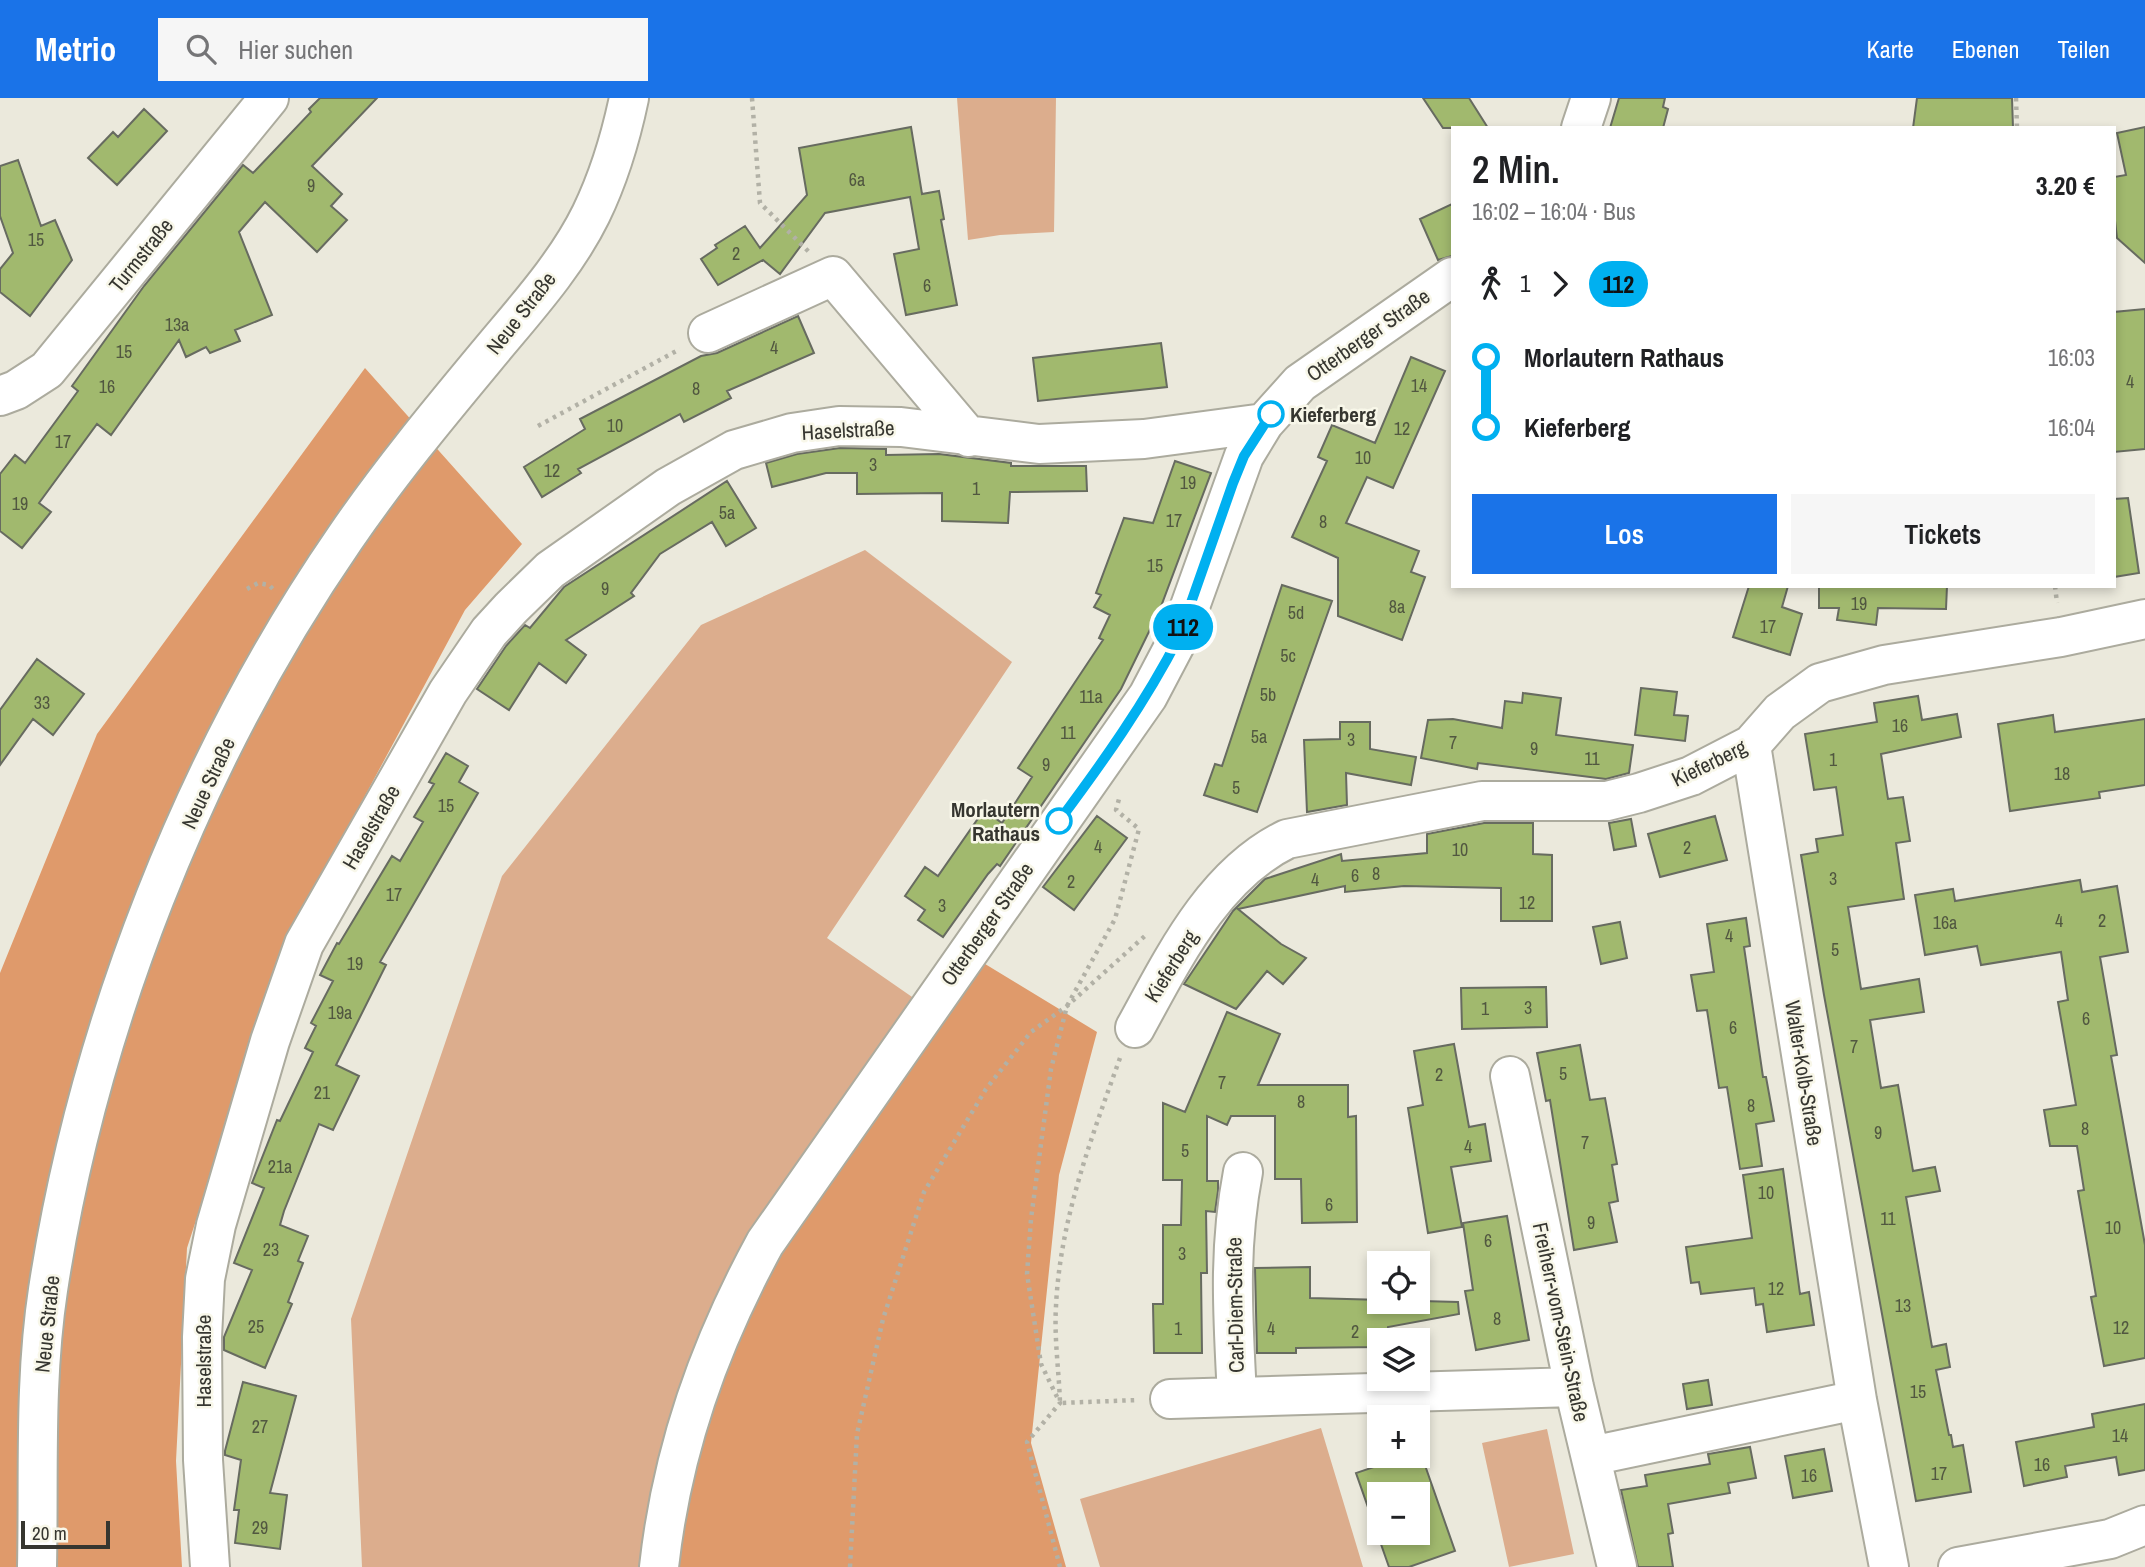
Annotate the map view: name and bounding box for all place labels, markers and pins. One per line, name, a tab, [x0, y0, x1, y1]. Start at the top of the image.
place label: Kieferberg	[1290, 400, 1377, 429]
marker: Kieferberg	[1258, 401, 1284, 427]
place label: Morlautern Rathaus	[951, 795, 1040, 848]
marker: Morlautern Rathaus	[1046, 808, 1072, 834]

